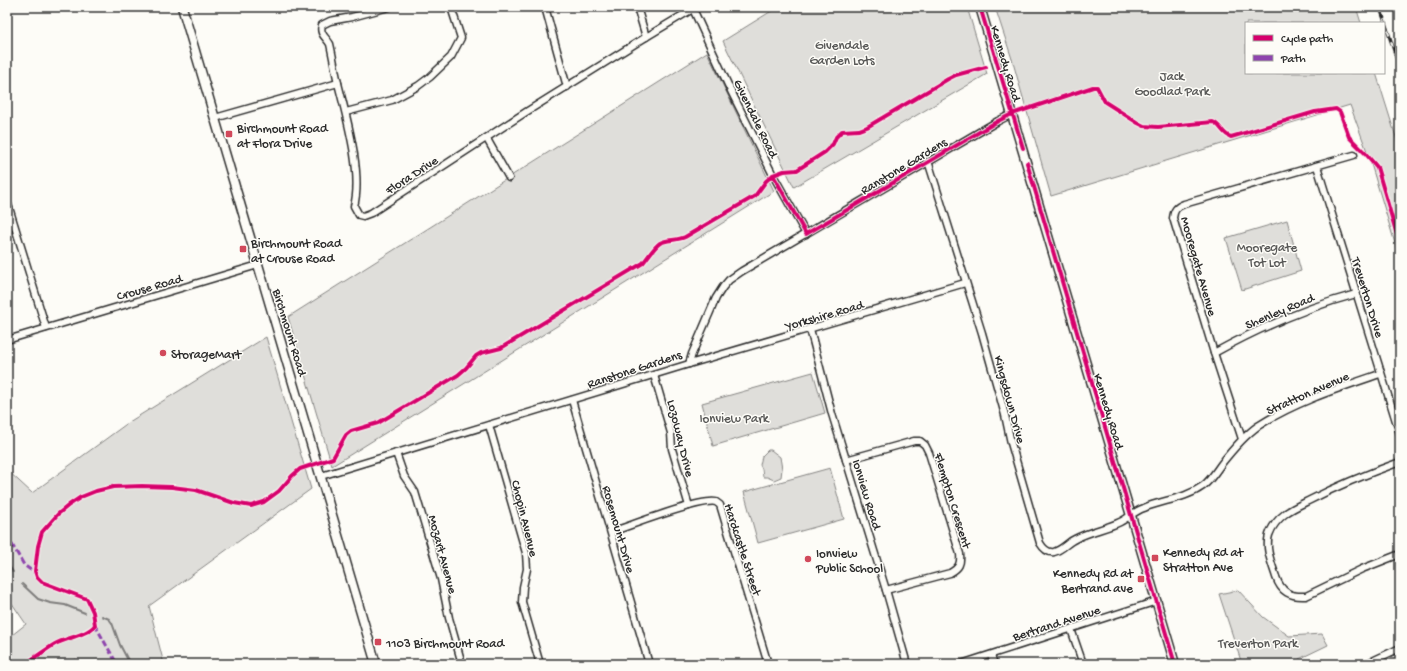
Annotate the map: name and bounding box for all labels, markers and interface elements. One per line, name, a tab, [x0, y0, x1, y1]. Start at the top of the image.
legend	[1245, 22, 1385, 74]
street label: Kennedy Road	[986, 24, 1024, 105]
text: Cycle path	[1281, 33, 1334, 47]
park label: Givendale Garden Lots	[809, 39, 876, 69]
text: Path	[1280, 53, 1306, 67]
park label: Jack Goodlad Park	[1135, 70, 1211, 100]
street label: Givendale Road	[729, 77, 781, 162]
place label: Birchmount Road at Flora Drive	[236, 122, 329, 152]
marker: Birchmount Road at Flora Drive	[224, 129, 234, 139]
street label: Ranstone Gardens	[858, 135, 951, 199]
street label: Flora Drive	[382, 153, 442, 199]
street label: Mooregate Avenue	[1176, 215, 1219, 318]
place label: Birchmount Road at Crouse Road	[250, 237, 343, 267]
park label: Mooregate Tot Lot	[1237, 241, 1298, 271]
marker: Birchmount Road at Crouse Road	[238, 244, 248, 254]
street label: Treverton Drive	[1347, 255, 1386, 340]
street label: Crouse Road	[115, 272, 186, 305]
street label: Birchmount Road	[268, 286, 309, 380]
street label: Shenley Road	[1243, 291, 1318, 334]
street label: Yorkshire Road	[783, 298, 867, 335]
marker: StorageMart	[158, 348, 168, 358]
place label: StorageMart	[171, 348, 243, 363]
street label: Ranstone Gardens	[586, 348, 685, 393]
street label: Kingsdown Drive	[990, 354, 1028, 446]
street label: Stratton Avenue	[1264, 369, 1352, 419]
street label: Kennedy Road	[1089, 372, 1127, 453]
street label: Lozoway Drive	[663, 398, 696, 479]
park label: Ionview Park	[699, 412, 770, 427]
street label: Flempton Crescent	[930, 450, 974, 552]
street label: Ionview Road	[848, 458, 884, 533]
street label: Chopin Avenue	[507, 479, 540, 559]
street label: Rosemount Drive	[598, 484, 637, 575]
street label: Hardcastle Street	[720, 502, 764, 599]
street label: Mozart Avenue	[424, 514, 459, 596]
place label: Kennedy Rd at Stratton Ave	[1163, 546, 1245, 576]
place label: Ionview Public School	[815, 547, 883, 577]
marker: Kennedy Rd at Stratton Ave	[1150, 553, 1160, 563]
marker: Ionview Public School	[803, 554, 813, 564]
place label: Kennedy Rd at Bertrand ave	[1053, 567, 1135, 597]
marker: Kennedy Rd at Bertrand ave	[1136, 574, 1146, 584]
street label: Bertrand Avenue	[1010, 603, 1103, 646]
marker: 1103 Birchmount Road	[373, 637, 383, 647]
place label: 1103 Birchmount Road	[385, 637, 506, 652]
park label: Treverton Park	[1217, 637, 1299, 652]

